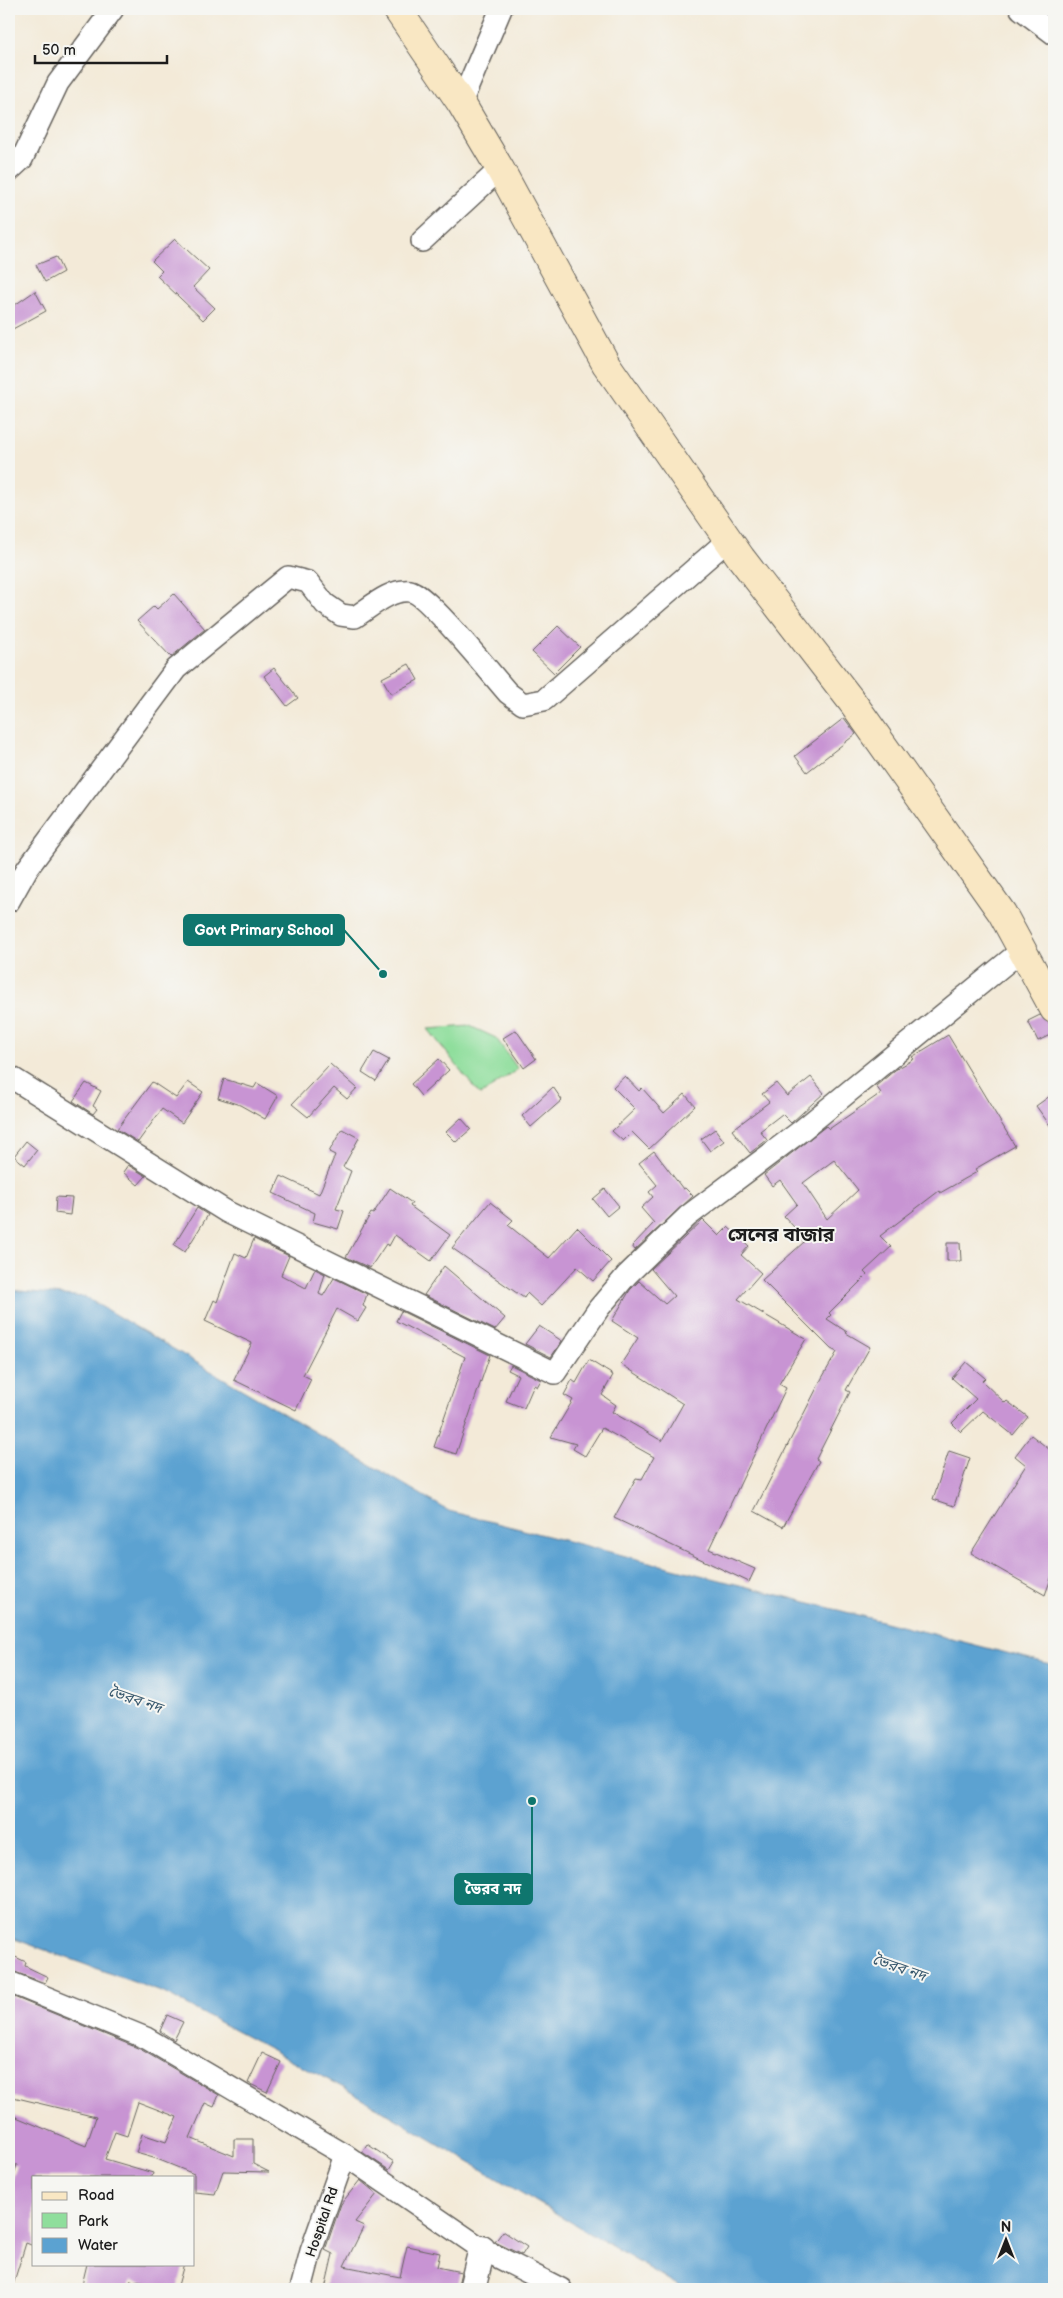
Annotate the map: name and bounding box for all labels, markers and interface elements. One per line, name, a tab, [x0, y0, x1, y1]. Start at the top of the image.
scale bar	[35, 32, 168, 64]
text: 50 m	[42, 41, 76, 60]
callout: Govt Primary School	[184, 915, 344, 945]
text: Govt Primary School	[194, 921, 334, 940]
district label: সেনের বাজার	[728, 1224, 835, 1247]
water label: ভৈরব নদ	[106, 1682, 167, 1719]
callout: ভৈরব নদ	[455, 1874, 532, 1904]
text: ভৈরব নদ	[464, 1880, 522, 1899]
water label: ভৈরব নদ	[870, 1950, 931, 1987]
legend	[32, 2176, 195, 2266]
street label: Hospital Rd	[302, 2185, 342, 2259]
text: Road	[78, 2186, 114, 2205]
text: Park	[78, 2212, 109, 2231]
north arrow	[980, 2216, 1030, 2266]
text: N	[1001, 2219, 1011, 2236]
text: Water	[78, 2236, 118, 2255]

